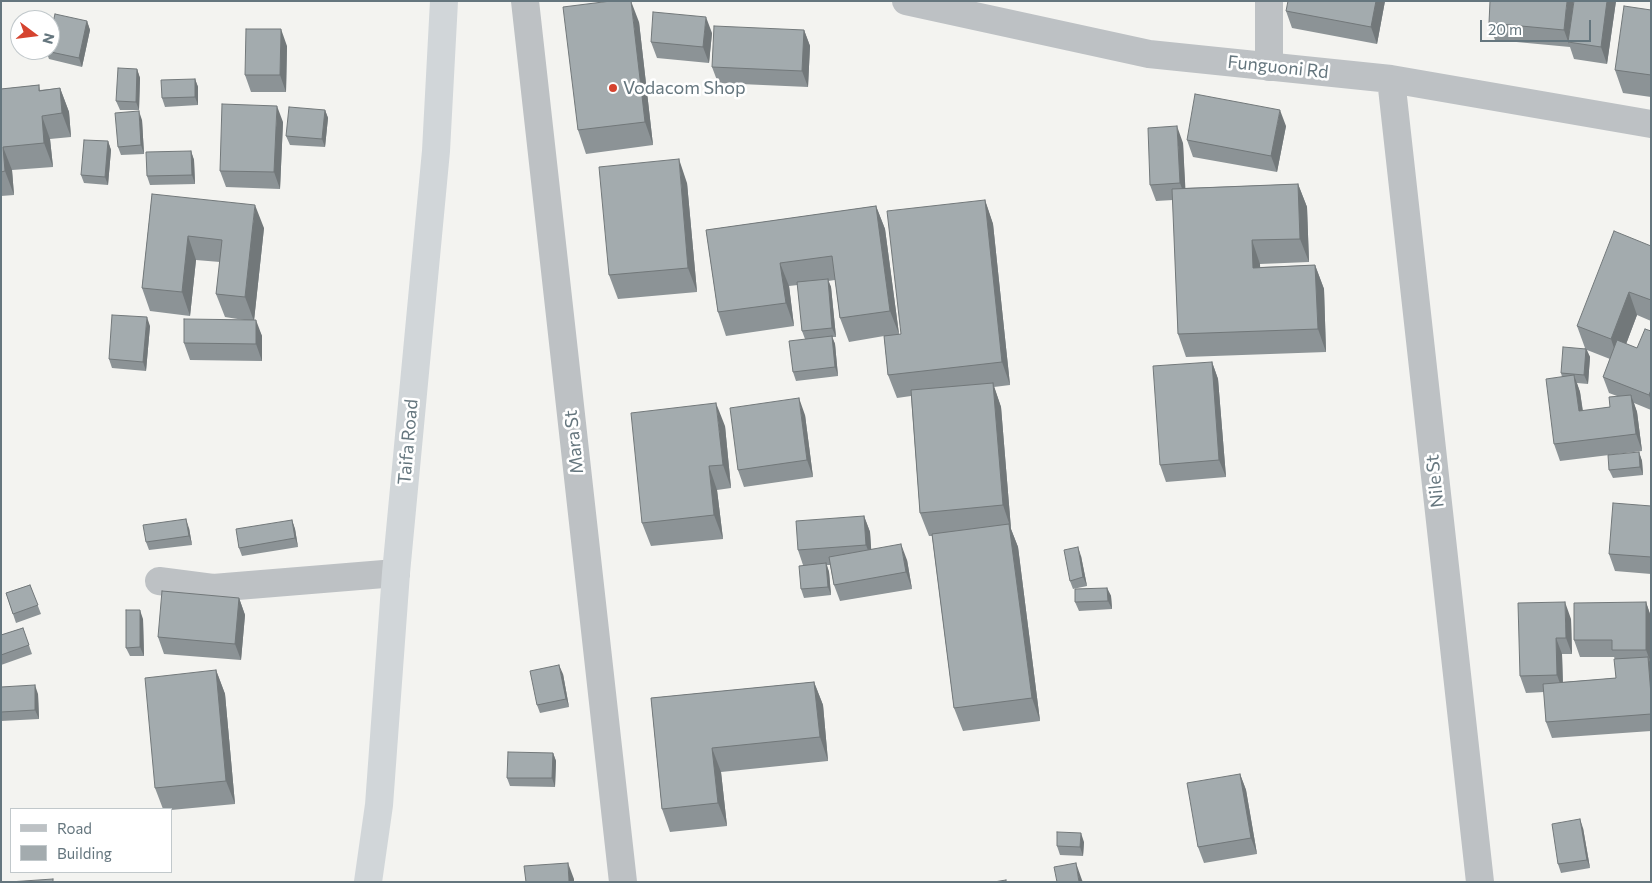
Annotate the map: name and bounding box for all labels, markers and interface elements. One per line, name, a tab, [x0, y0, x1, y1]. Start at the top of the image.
north arrow	[10, 10, 60, 60]
scale bar	[1482, 10, 1593, 42]
text: 20 m	[1488, 20, 1522, 38]
text: N	[39, 31, 59, 46]
street label: Funguoni Rd	[1227, 51, 1329, 83]
place label: Vodacom Shop	[623, 77, 746, 99]
marker: Vodacom Shop	[607, 82, 619, 94]
street label: Taifa Road	[393, 398, 423, 486]
street label: Mara St	[560, 409, 588, 475]
street label: Nile St	[1421, 453, 1449, 509]
legend	[10, 808, 172, 873]
text: Road	[57, 819, 92, 837]
text: Building	[57, 844, 112, 862]

